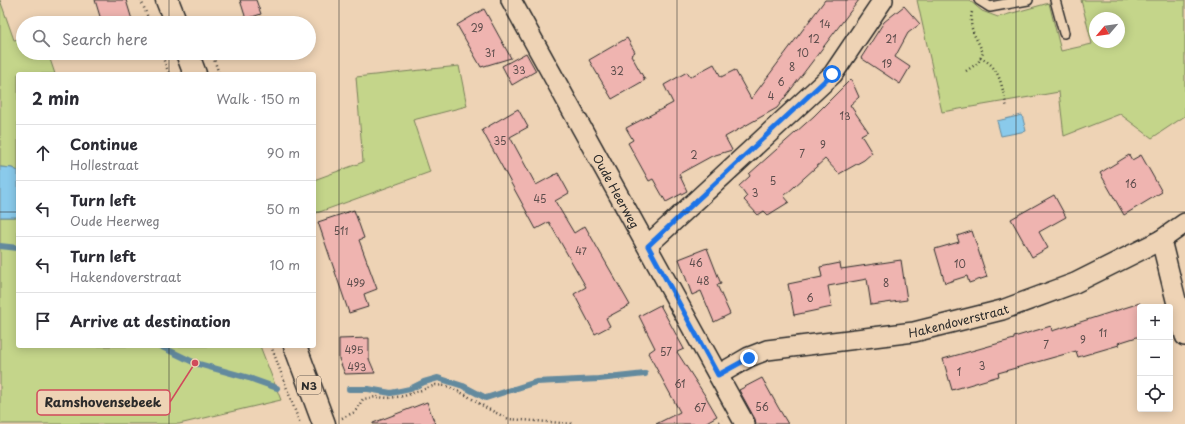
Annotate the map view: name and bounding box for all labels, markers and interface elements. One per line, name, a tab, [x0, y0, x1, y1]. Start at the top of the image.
north arrow	[1089, 12, 1125, 48]
search box	[16, 16, 316, 60]
house number: 14	[819, 16, 831, 31]
house number: 29	[471, 20, 484, 35]
icon: search	[30, 27, 52, 49]
text: Search here	[62, 27, 148, 50]
house number: 12	[808, 31, 820, 46]
house number: 21	[885, 31, 897, 46]
house number: 31	[485, 45, 495, 60]
house number: 10	[797, 45, 809, 60]
house number: 19	[882, 56, 892, 71]
house number: 8	[789, 59, 795, 74]
house number: 33	[512, 62, 526, 77]
house number: 32	[610, 63, 624, 78]
route start	[823, 65, 841, 83]
house number: 6	[777, 74, 785, 89]
text: 2 min	[32, 85, 79, 111]
house number: 4	[768, 88, 775, 103]
text: Walk · 150 m	[216, 89, 300, 108]
house number: 13	[839, 108, 851, 123]
text: Continue	[70, 132, 138, 155]
house number: 35	[494, 133, 506, 148]
house number: 9	[820, 137, 826, 152]
icon: ahead	[32, 142, 54, 164]
text: 90 m	[267, 143, 300, 162]
house number: 7	[799, 146, 805, 161]
house number: 2	[690, 147, 698, 162]
street label: Oude Heerweg	[588, 150, 644, 232]
text: Hollestraat	[70, 155, 139, 174]
house number: 5	[770, 173, 776, 188]
house number: 16	[1125, 176, 1137, 191]
house number: 3	[752, 185, 758, 200]
text: Turn left	[70, 188, 136, 211]
house number: 45	[534, 191, 546, 206]
icon: left	[32, 198, 54, 220]
text: 50 m	[266, 199, 300, 218]
text: Oude Heerweg	[70, 211, 160, 230]
house number: 511	[334, 223, 348, 238]
house number: 47	[575, 243, 588, 258]
text: Turn left	[70, 244, 136, 267]
icon: left	[32, 254, 54, 276]
text: 10 m	[270, 255, 300, 274]
house number: 46	[689, 255, 703, 270]
house number: 10	[954, 256, 966, 271]
text: Hakendoverstraat	[70, 267, 181, 286]
house number: 48	[697, 273, 709, 288]
house number: 499	[347, 275, 365, 290]
house number: 8	[883, 275, 889, 290]
house number: 6	[806, 290, 814, 305]
street label: Hakendoverstraat	[907, 299, 1011, 342]
map controls	[1137, 304, 1173, 412]
button: +	[1137, 304, 1173, 340]
text: Arrive at destination	[70, 309, 231, 332]
icon: arrive	[32, 310, 54, 332]
house number: 11	[1099, 325, 1107, 340]
house number: 9	[1080, 332, 1086, 347]
house number: 7	[1043, 337, 1049, 352]
button: −	[1137, 340, 1173, 376]
house number: 495	[345, 342, 364, 357]
house number: 57	[660, 344, 672, 359]
route end	[740, 349, 758, 367]
house number: 3	[979, 358, 985, 373]
house number: 493	[348, 359, 367, 374]
house number: 1	[957, 364, 961, 379]
road number: N3	[297, 376, 321, 394]
house number: 61	[674, 376, 686, 391]
button: locate	[1137, 376, 1173, 412]
callout: Ramshovensebeek	[37, 390, 170, 415]
text: Ramshovensebeek	[44, 392, 162, 411]
house number: 56	[755, 399, 769, 414]
house number: 67	[694, 400, 706, 415]

